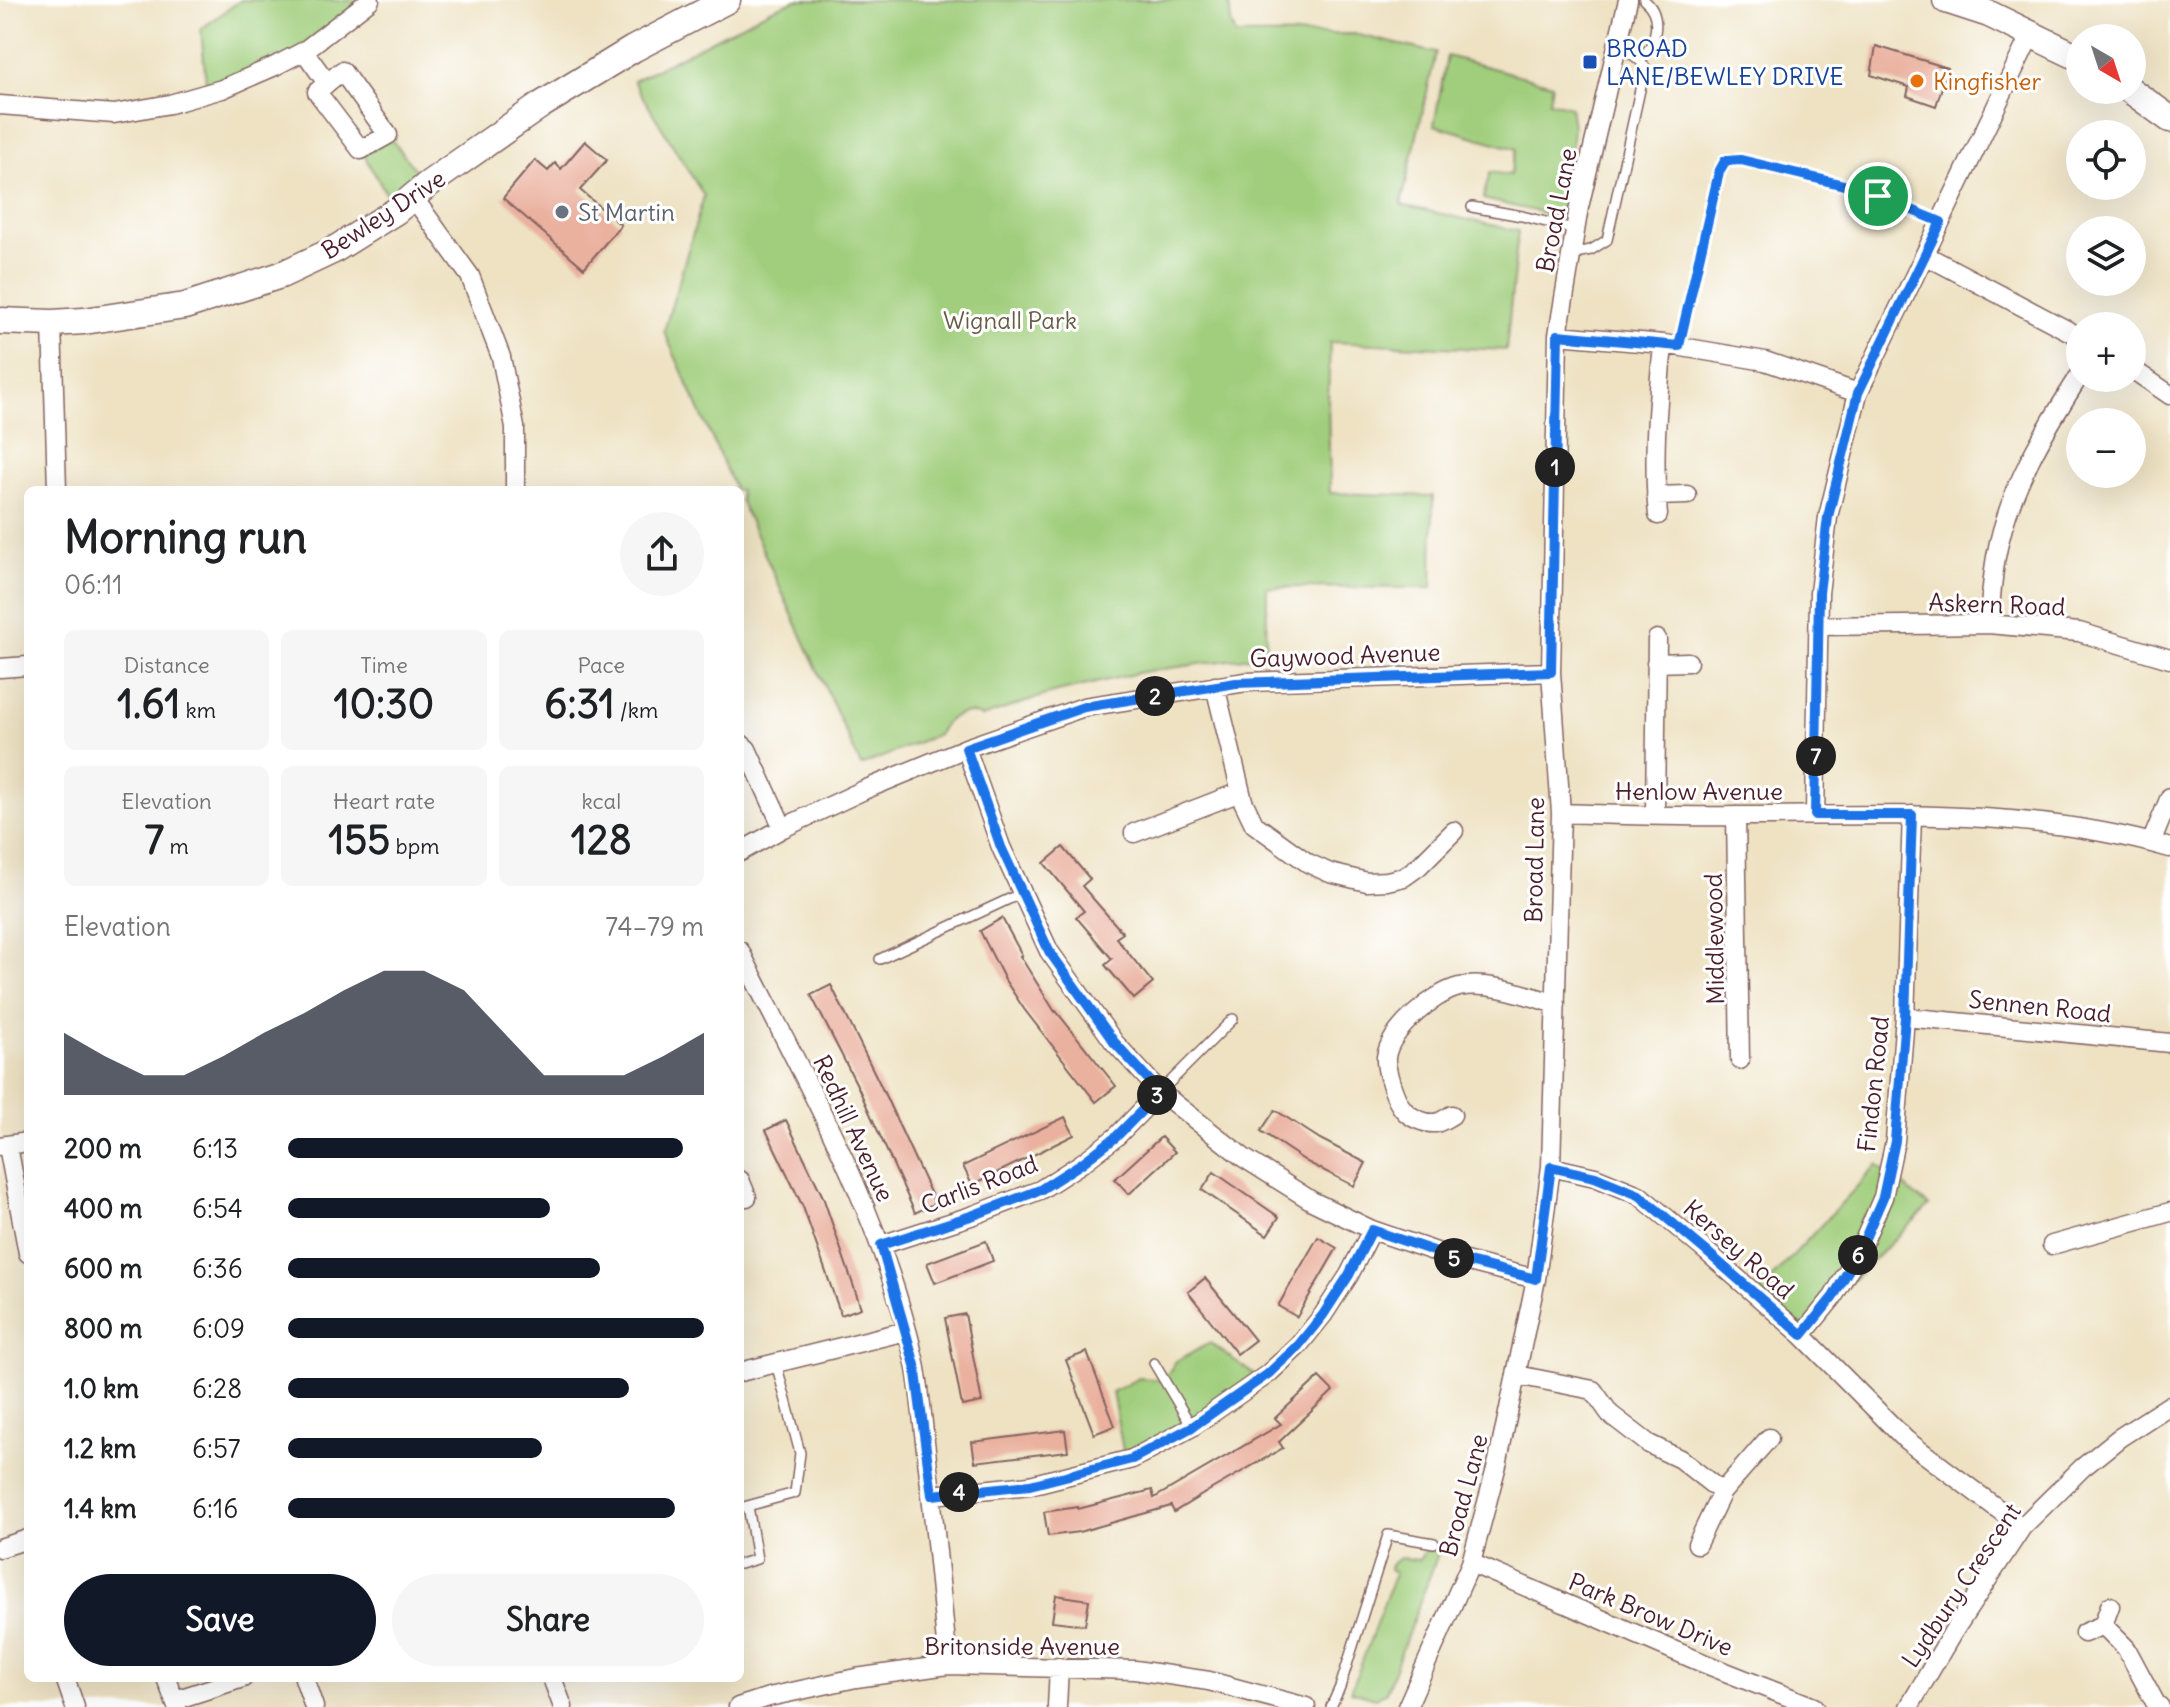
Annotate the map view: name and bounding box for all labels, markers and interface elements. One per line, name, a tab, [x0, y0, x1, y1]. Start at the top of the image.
north arrow	[2066, 24, 2146, 104]
map controls	[2066, 24, 2146, 488]
place label: BROAD LANE/BEWLEY DRIVE	[1606, 33, 1844, 91]
marker: BROAD LANE/BEWLEY DRIVE	[1581, 53, 1599, 71]
place label: Kingfisher	[1933, 66, 2041, 96]
marker: Kingfisher	[1908, 72, 1926, 90]
button: locate	[2066, 120, 2146, 200]
street label: Broad Lane	[1529, 145, 1583, 275]
pin	[1844, 162, 1912, 230]
street label: Bewley Drive	[315, 163, 451, 265]
icon: arrive	[1856, 174, 1900, 218]
place label: St Martin	[578, 197, 675, 227]
marker: St Martin	[553, 203, 571, 221]
button: layers	[2066, 216, 2146, 296]
park label: Wignall Park	[943, 305, 1077, 335]
button: +	[2066, 312, 2146, 392]
button: −	[2066, 408, 2146, 488]
pin: 1	[1535, 447, 1575, 487]
text: 1	[1551, 453, 1559, 481]
text: Morning run	[64, 510, 307, 565]
button: share	[620, 512, 704, 596]
text: 06:11	[64, 568, 123, 601]
street label: Askern Road	[1928, 587, 2066, 621]
street label: Gaywood Avenue	[1249, 637, 1441, 673]
text: Distance	[124, 651, 210, 679]
text: Time	[360, 651, 408, 679]
text: Pace	[577, 651, 625, 679]
pin: 2	[1135, 676, 1175, 716]
text: 1.61	[117, 679, 180, 729]
text: 10:30	[334, 679, 434, 729]
text: 6:31	[544, 679, 615, 729]
text: 2	[1149, 682, 1161, 710]
text: km	[180, 696, 216, 724]
text: /km	[615, 696, 658, 724]
pin: 7	[1796, 736, 1836, 776]
text: 7	[1811, 742, 1821, 770]
street label: Henlow Avenue	[1615, 776, 1783, 806]
text: Elevation	[122, 787, 212, 815]
text: Heart rate	[333, 787, 435, 815]
text: kcal	[582, 787, 621, 815]
street label: Broad Lane	[1518, 797, 1550, 923]
text: 7	[145, 815, 164, 865]
text: 155	[328, 815, 390, 865]
text: 128	[571, 815, 632, 865]
text: m	[164, 832, 189, 860]
text: bpm	[390, 832, 440, 860]
street label: Middlewood	[1698, 873, 1730, 1005]
text: Elevation	[64, 910, 171, 943]
text: 74–79 m	[605, 910, 704, 943]
street label: Sennen Road	[1967, 984, 2113, 1028]
street label: Findon Road	[1851, 1015, 1895, 1153]
street label: Redhill Avenue	[807, 1050, 901, 1206]
pin: 3	[1137, 1075, 1177, 1115]
text: 3	[1151, 1081, 1163, 1109]
text: 200 m	[64, 1132, 141, 1165]
text: 6:13	[192, 1132, 238, 1165]
street label: Carlis Road	[916, 1148, 1042, 1220]
text: 400 m	[64, 1192, 142, 1225]
text: 6:54	[192, 1192, 243, 1225]
street label: Kersey Road	[1678, 1193, 1800, 1305]
pin: 6	[1838, 1235, 1878, 1275]
pin: 5	[1434, 1238, 1474, 1278]
text: 6	[1852, 1241, 1864, 1269]
text: 5	[1448, 1244, 1460, 1272]
text: 600 m	[64, 1252, 142, 1285]
text: 6:36	[192, 1252, 243, 1285]
text: 800 m	[64, 1312, 142, 1345]
text: 6:09	[192, 1312, 245, 1345]
text: 1.0 km	[64, 1372, 139, 1405]
text: 6:28	[192, 1372, 242, 1405]
street label: Broad Lane	[1432, 1430, 1494, 1560]
text: 1.2 km	[64, 1432, 136, 1465]
text: 6:57	[192, 1432, 241, 1465]
pin: 4	[939, 1472, 979, 1512]
text: 4	[953, 1478, 965, 1506]
text: 1.4 km	[64, 1492, 137, 1525]
text: 6:16	[192, 1492, 238, 1525]
street label: Lydbury Crescent	[1895, 1497, 2027, 1673]
street label: Park Brow Drive	[1564, 1566, 1738, 1662]
button: Save	[64, 1574, 376, 1666]
button: Share	[392, 1574, 704, 1666]
street label: Britonside Avenue	[924, 1631, 1120, 1661]

